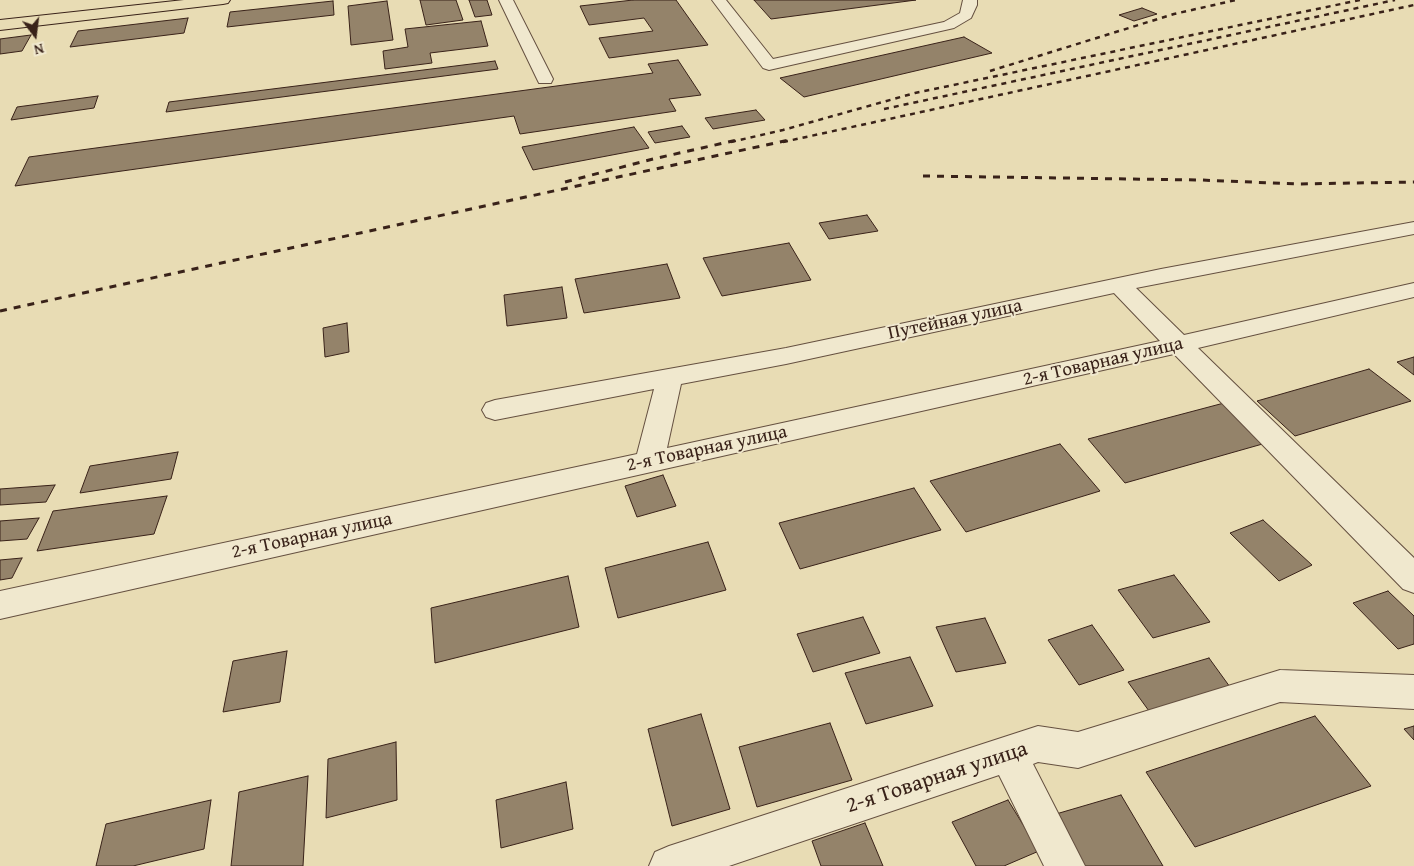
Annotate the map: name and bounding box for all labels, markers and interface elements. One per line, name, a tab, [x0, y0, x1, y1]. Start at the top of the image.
north arrow	[10, 10, 60, 60]
text: N	[32, 39, 46, 60]
street label: Путейная улица	[886, 295, 1024, 345]
street label: 2-я Товарная улица	[1021, 332, 1185, 392]
street label: 2-я Товарная улица	[625, 421, 789, 477]
street label: 2-я Товарная улица	[230, 508, 394, 564]
street label: 2-я Товарная улица	[843, 736, 1031, 820]

